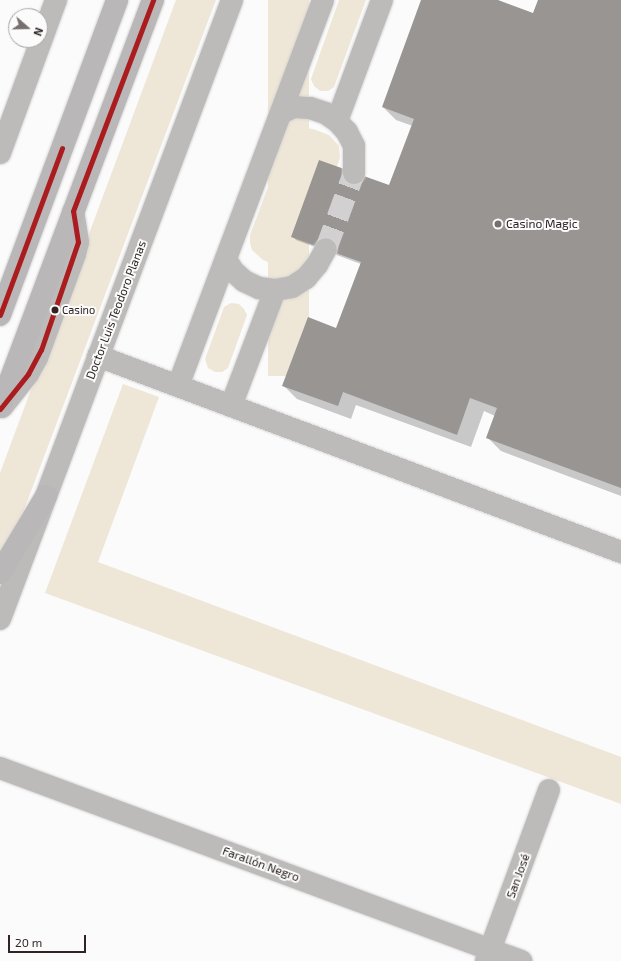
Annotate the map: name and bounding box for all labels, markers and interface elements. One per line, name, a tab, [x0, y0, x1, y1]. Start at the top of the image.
north arrow	[8, 8, 48, 48]
text: N	[31, 26, 46, 38]
place label: Casino Magic	[506, 217, 578, 231]
marker: Casino Magic	[493, 219, 503, 229]
street label: Doctor Luis Teodoro Planas	[83, 238, 149, 382]
place label: Casino	[62, 303, 95, 317]
marker: Casino	[50, 305, 60, 315]
street label: Farallón Negro	[221, 843, 301, 885]
street label: San José	[503, 852, 533, 900]
scale bar	[10, 927, 88, 953]
text: 20 m	[15, 935, 42, 949]

